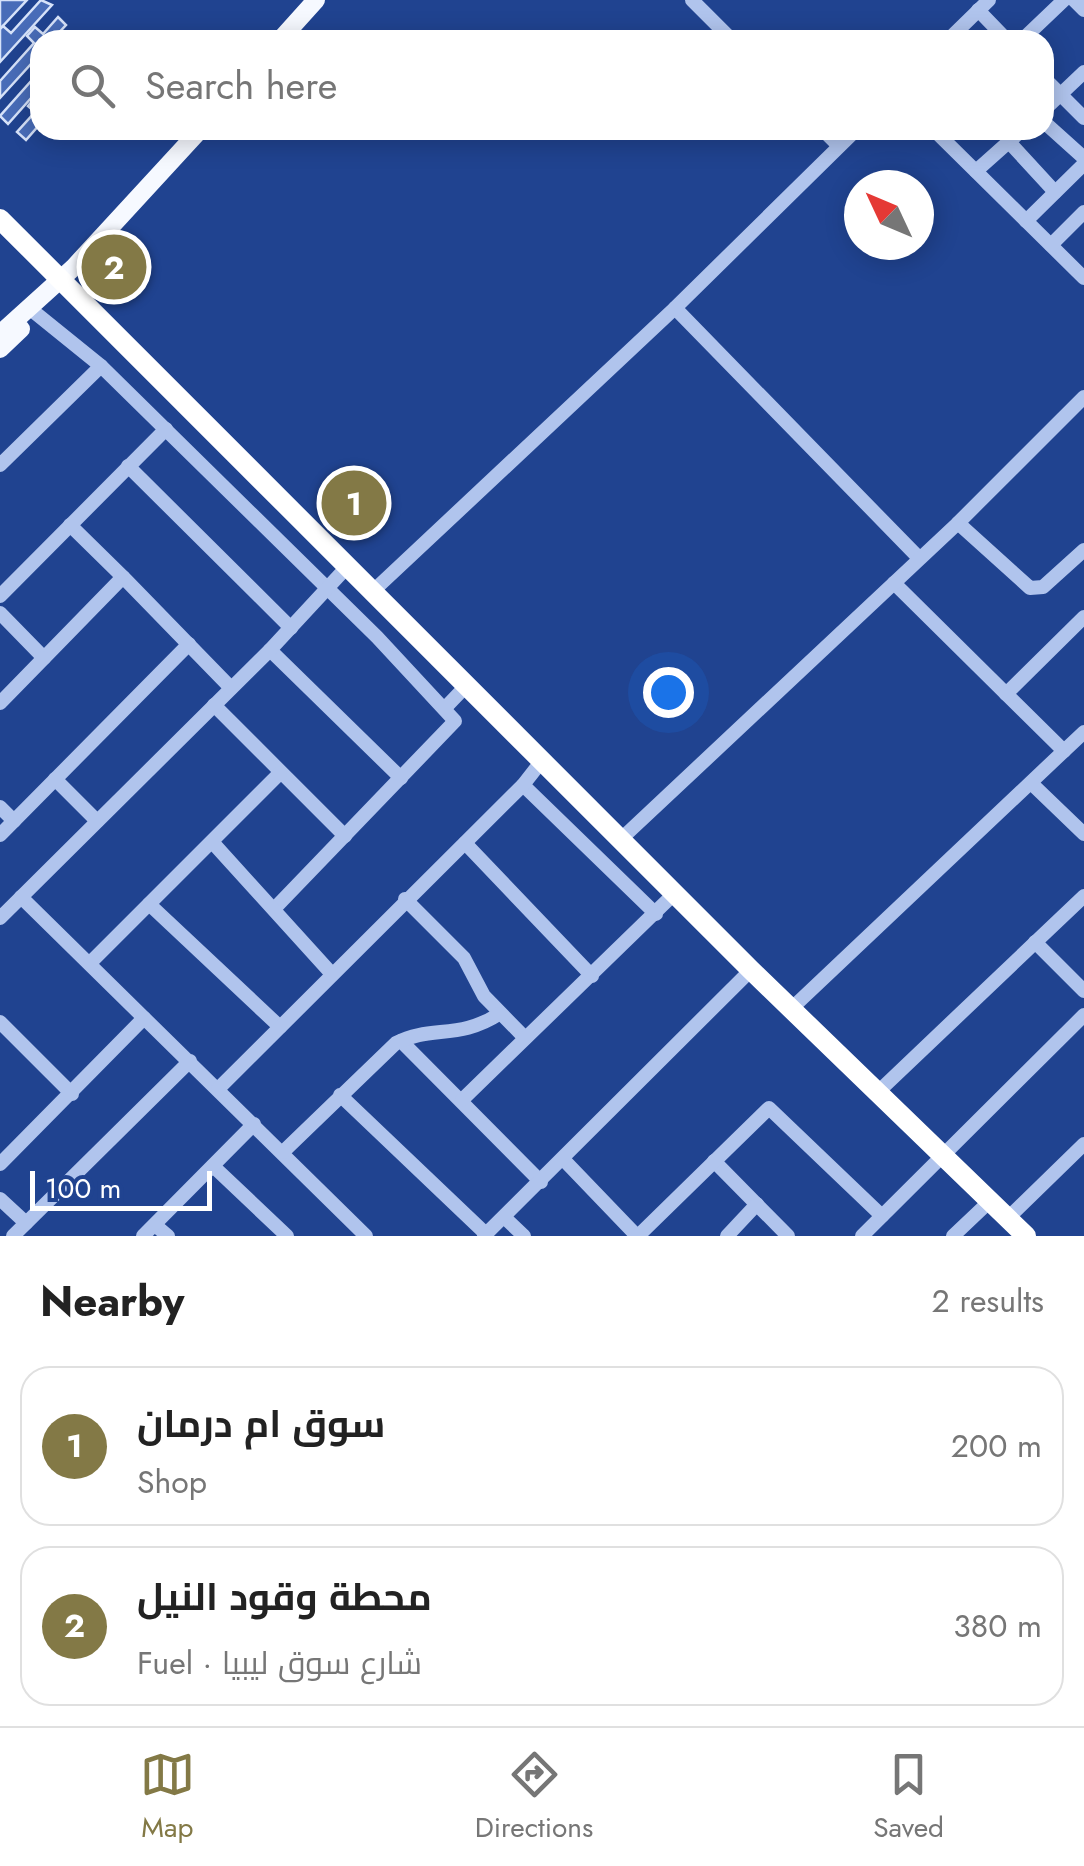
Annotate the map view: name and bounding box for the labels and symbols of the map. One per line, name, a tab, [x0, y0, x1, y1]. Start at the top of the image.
north arrow	[844, 170, 934, 260]
pin: 2	[82, 230, 146, 304]
pin: 1	[322, 466, 386, 540]
your location	[643, 667, 694, 718]
scale bar	[30, 1166, 212, 1210]

